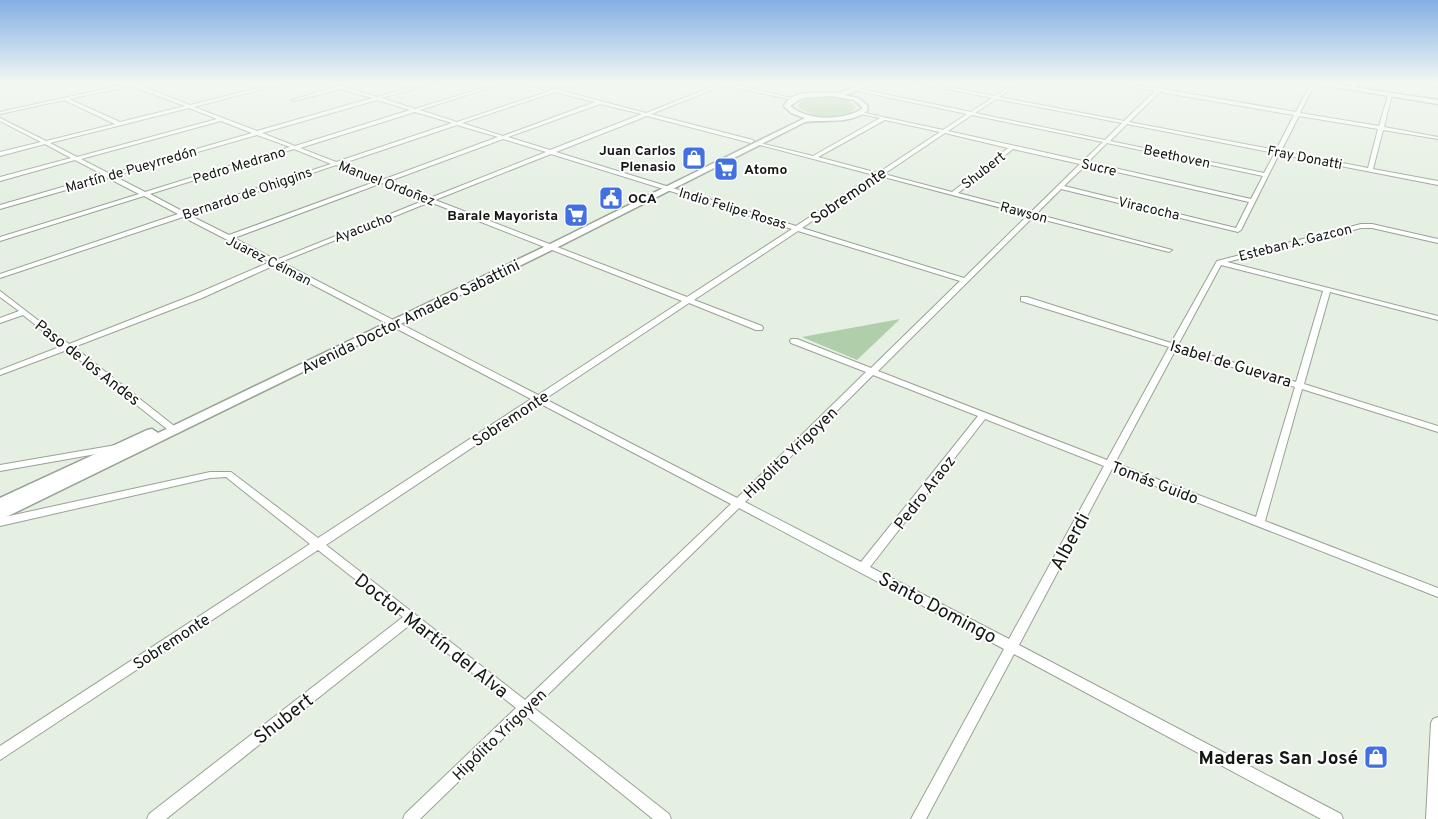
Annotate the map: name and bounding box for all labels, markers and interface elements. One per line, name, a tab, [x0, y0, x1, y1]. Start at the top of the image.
street label: Beethoven	[1142, 142, 1212, 173]
place label: Juan Carlos Plenasio	[599, 143, 676, 176]
street label: Fray Donatti	[1266, 143, 1344, 174]
street label: Martín de Pueyrredón	[64, 144, 199, 197]
street label: Pedro Medrano	[191, 144, 288, 189]
shop icon: Juan Carlos Plenasio	[681, 145, 707, 171]
street label: Shubert	[959, 149, 1009, 194]
supermarket icon: Atomo	[713, 156, 739, 182]
street label: Sucre	[1079, 156, 1118, 181]
street label: Manuel Ordoñez	[336, 158, 437, 211]
place label: Atomo	[744, 162, 787, 179]
street label: Bernardo de Ohiggins	[180, 164, 315, 225]
street label: Sobremonte	[807, 164, 891, 229]
public building icon: OCA	[598, 185, 624, 211]
street label: Indio Felipe Rosas	[677, 185, 789, 234]
place label: OCA	[628, 191, 657, 208]
street label: Viracocha	[1116, 194, 1181, 225]
street label: Rawson	[998, 199, 1049, 228]
supermarket icon: Barale Mayorista	[563, 202, 589, 228]
place label: Barale Mayorista	[447, 208, 558, 225]
street label: Ayacucho	[332, 209, 395, 247]
street label: Esteban A. Gazcon	[1237, 221, 1354, 266]
street label: Juarez Célman	[223, 232, 314, 290]
street label: Avenida Doctor Amadeo Sabattini	[298, 256, 523, 380]
street label: Paso de los Andes	[30, 316, 143, 411]
street label: Isabel de Guevara	[1167, 337, 1294, 393]
street label: Sobremonte	[469, 387, 553, 452]
street label: Hipólito Yrigoyen	[740, 403, 843, 504]
street label: Pedro Araoz	[891, 452, 961, 534]
street label: Tomás Guido	[1108, 458, 1201, 510]
street label: Alberdi	[1046, 509, 1096, 575]
street label: Santo Domingo	[874, 568, 1000, 650]
street label: Doctor Martín del Alva	[349, 569, 513, 704]
street label: Sobremonte	[130, 610, 214, 675]
street label: Hipólito Yrigoyen	[449, 685, 552, 786]
street label: Shubert	[250, 689, 319, 750]
shop icon: Maderas San José	[1363, 744, 1389, 770]
place label: Maderas San José	[1199, 747, 1358, 771]

